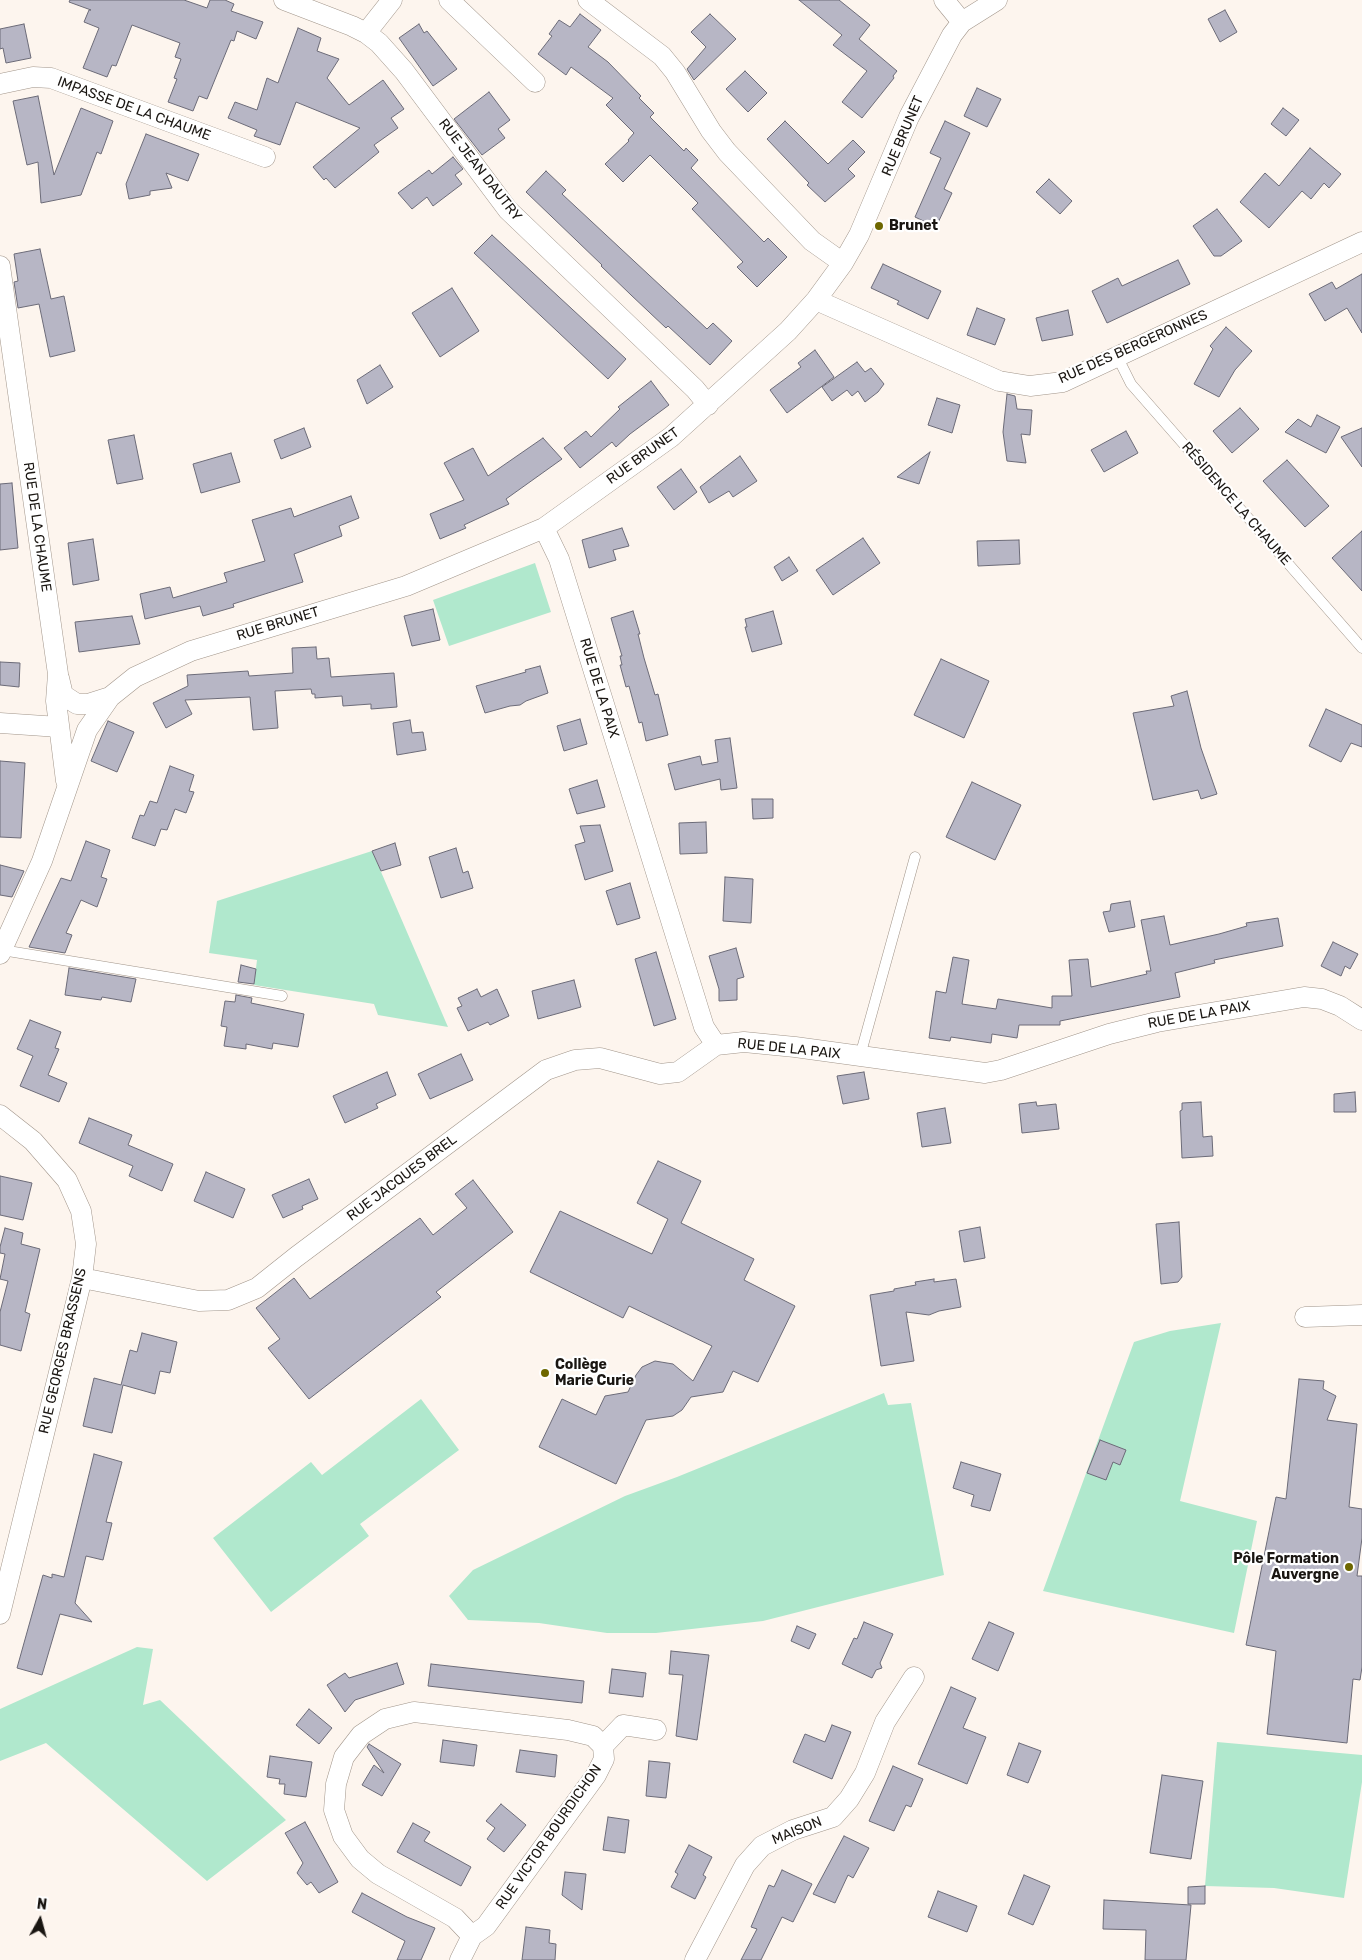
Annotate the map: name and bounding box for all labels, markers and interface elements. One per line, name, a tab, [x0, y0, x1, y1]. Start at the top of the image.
street label: IMPASSE DE LA CHAUME	[55, 73, 213, 145]
street label: RUE BRUNET	[879, 93, 927, 179]
street label: RUE JEAN DAUTRY	[435, 115, 525, 225]
place label: Brunet	[889, 218, 938, 234]
marker: Brunet	[873, 220, 885, 232]
street label: RUE DES BERGERONNES	[1056, 306, 1210, 388]
street label: RUE BRUNET	[603, 424, 683, 488]
street label: RÉSIDENCE LA CHAUME	[1178, 439, 1294, 569]
street label: RUE DE LA CHAUME	[20, 461, 54, 593]
street label: RUE BRUNET	[235, 603, 321, 645]
street label: RUE DE LA PAIX	[576, 636, 622, 740]
street label: RUE DE LA PAIX	[1147, 998, 1251, 1032]
street label: RUE DE LA PAIX	[737, 1035, 841, 1063]
street label: RUE JACQUES BREL	[344, 1131, 460, 1225]
street label: RUE GEORGES BRASSENS	[36, 1266, 90, 1436]
place label: Collège Marie Curie	[555, 1357, 634, 1390]
marker: Collège Marie Curie	[539, 1367, 551, 1379]
place label: Pôle Formation Auvergne	[1233, 1551, 1339, 1584]
marker: Pôle Formation Auvergne	[1343, 1561, 1355, 1573]
street label: RUE VICTOR BOURDICHON	[493, 1761, 605, 1913]
street label: MAISON	[770, 1813, 824, 1849]
north arrow	[15, 1895, 65, 1945]
text: N	[36, 1896, 48, 1914]

